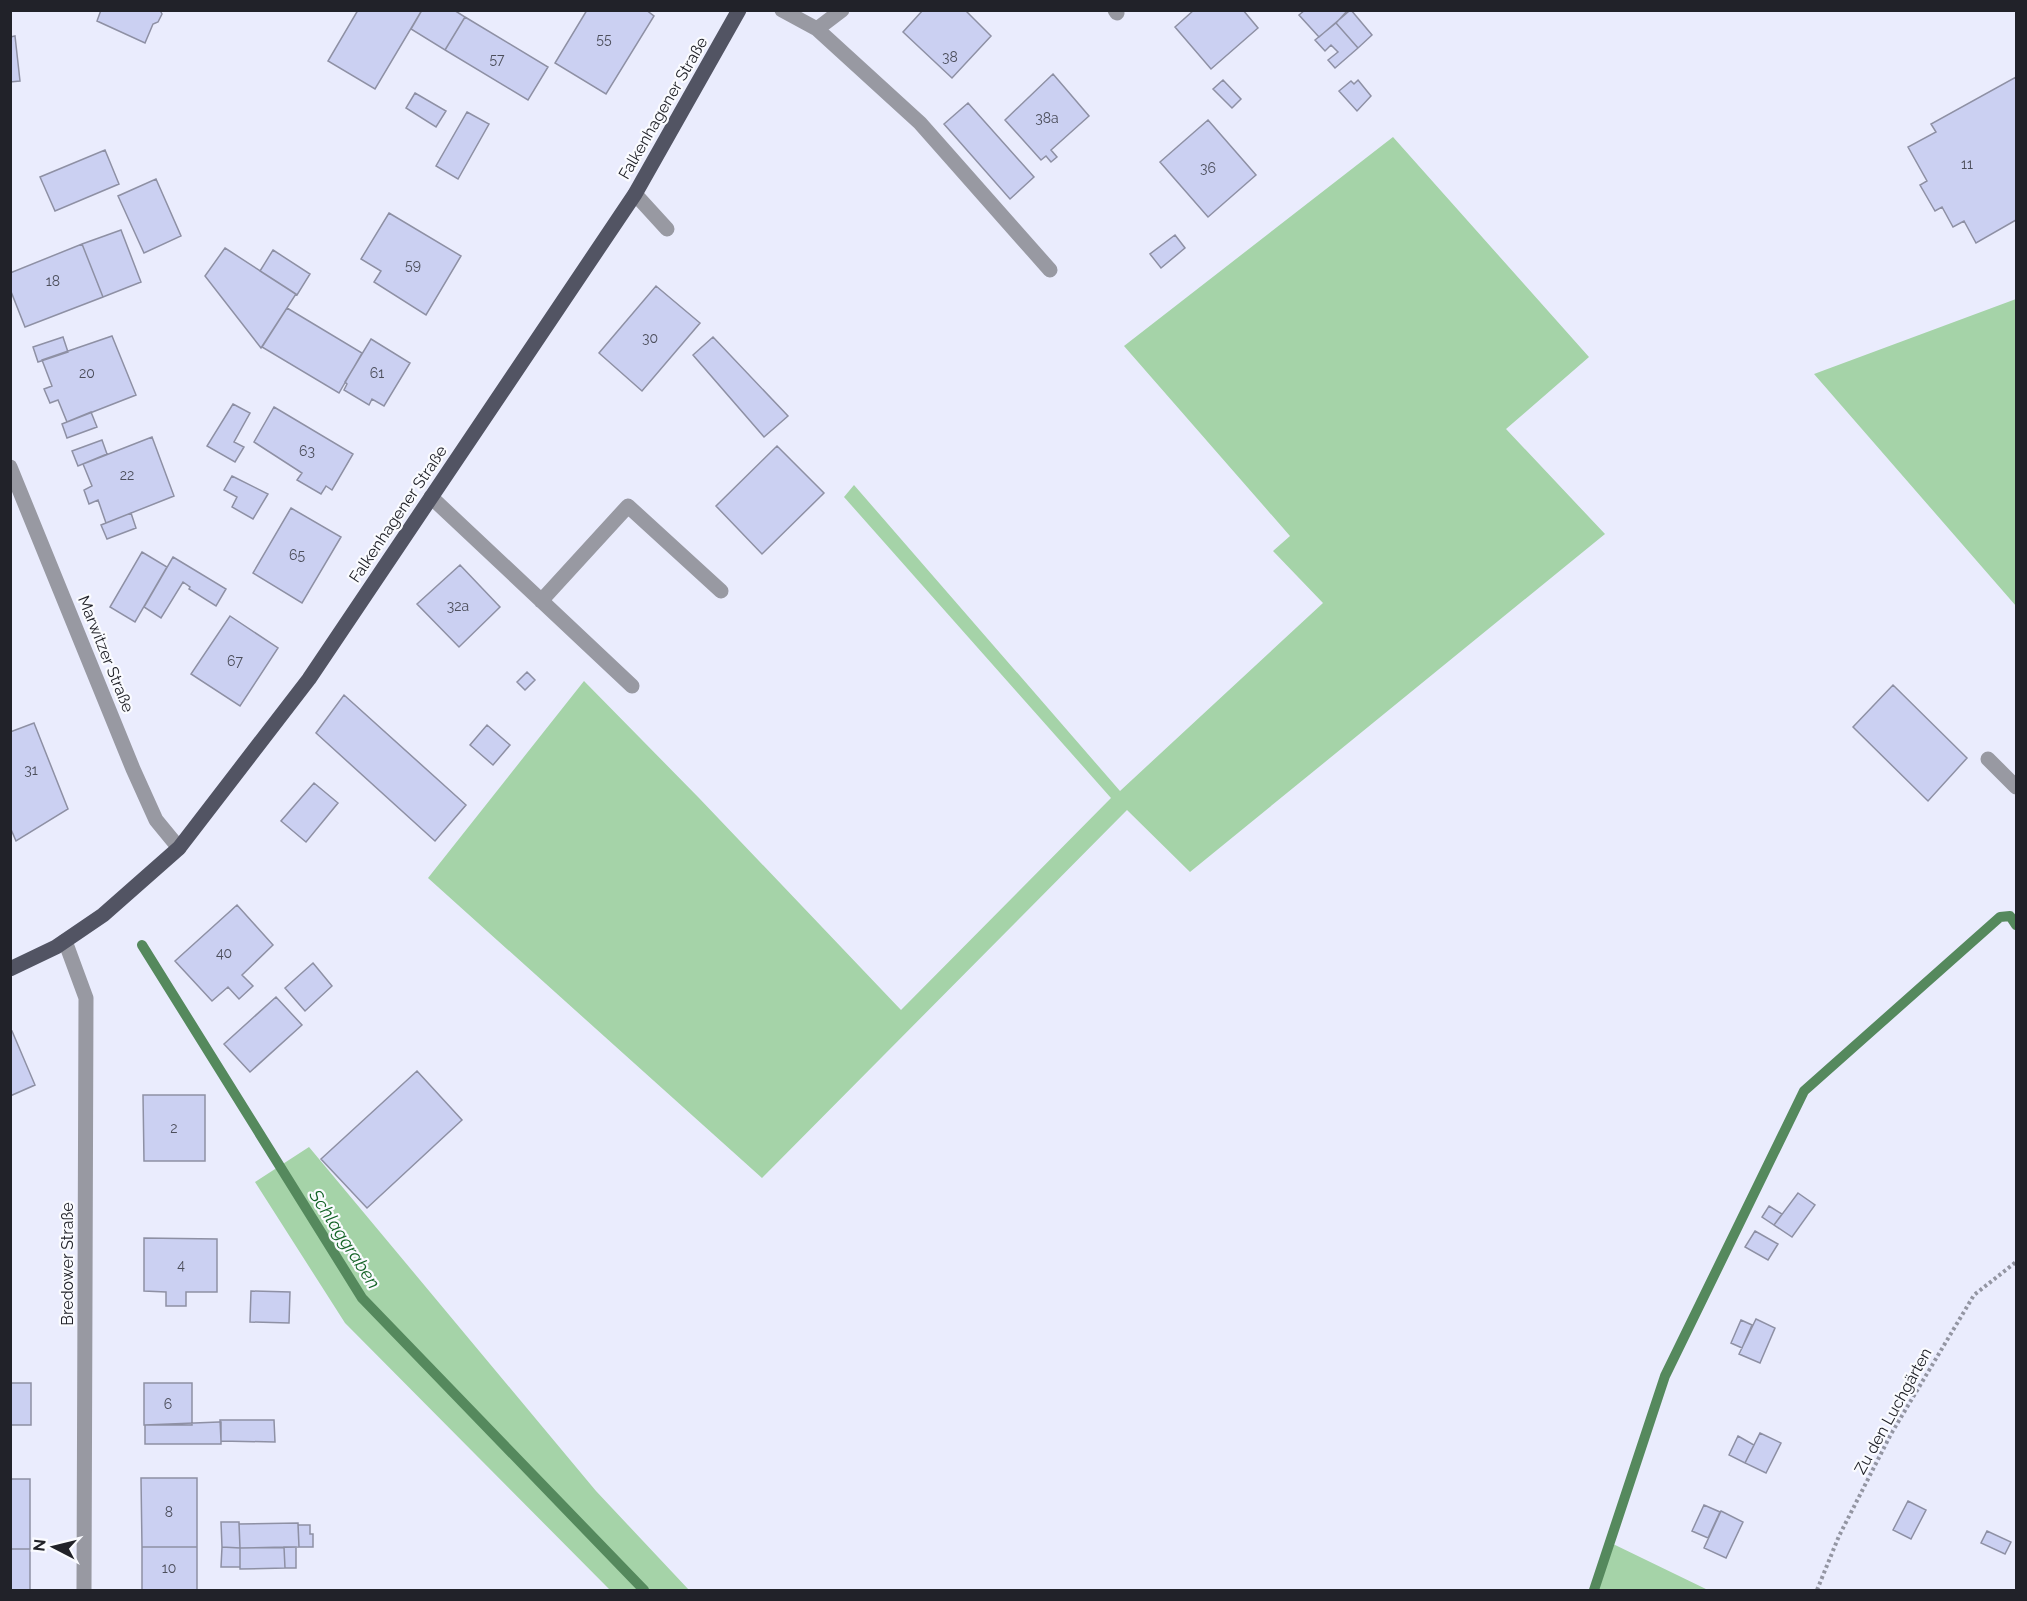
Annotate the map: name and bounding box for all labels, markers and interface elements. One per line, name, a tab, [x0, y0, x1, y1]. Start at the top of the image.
house number: 55	[596, 31, 612, 47]
street label: Falkenhagener Straße	[615, 34, 711, 182]
house number: 38	[942, 49, 958, 65]
house number: 57	[489, 51, 505, 67]
house number: 38a	[1035, 110, 1059, 126]
house number: 11	[1961, 156, 1973, 172]
house number: 36	[1200, 160, 1216, 176]
house number: 59	[405, 257, 421, 273]
house number: 18	[46, 273, 60, 289]
house number: 30	[642, 330, 658, 346]
house number: 20	[79, 365, 95, 381]
house number: 61	[370, 365, 384, 381]
street label: Falkenhagener Straße	[345, 442, 451, 586]
house number: 63	[299, 443, 315, 459]
house number: 22	[120, 467, 134, 483]
house number: 65	[289, 547, 305, 563]
street label: Marwitzer Straße	[74, 593, 138, 715]
house number: 32a	[447, 598, 469, 614]
house number: 67	[227, 653, 243, 669]
house number: 31	[24, 762, 38, 778]
house number: 40	[216, 945, 232, 961]
house number: 2	[170, 1120, 178, 1136]
water label: Schlaggraben	[305, 1185, 385, 1292]
street label: Bredower Straße	[58, 1202, 77, 1326]
house number: 4	[177, 1257, 185, 1273]
street label: Zu den Luchgärten	[1850, 1345, 1936, 1477]
house number: 6	[164, 1396, 172, 1412]
house number: 8	[165, 1504, 173, 1520]
north arrow	[24, 1517, 84, 1577]
text: N	[29, 1538, 50, 1552]
house number: 10	[162, 1560, 176, 1576]

